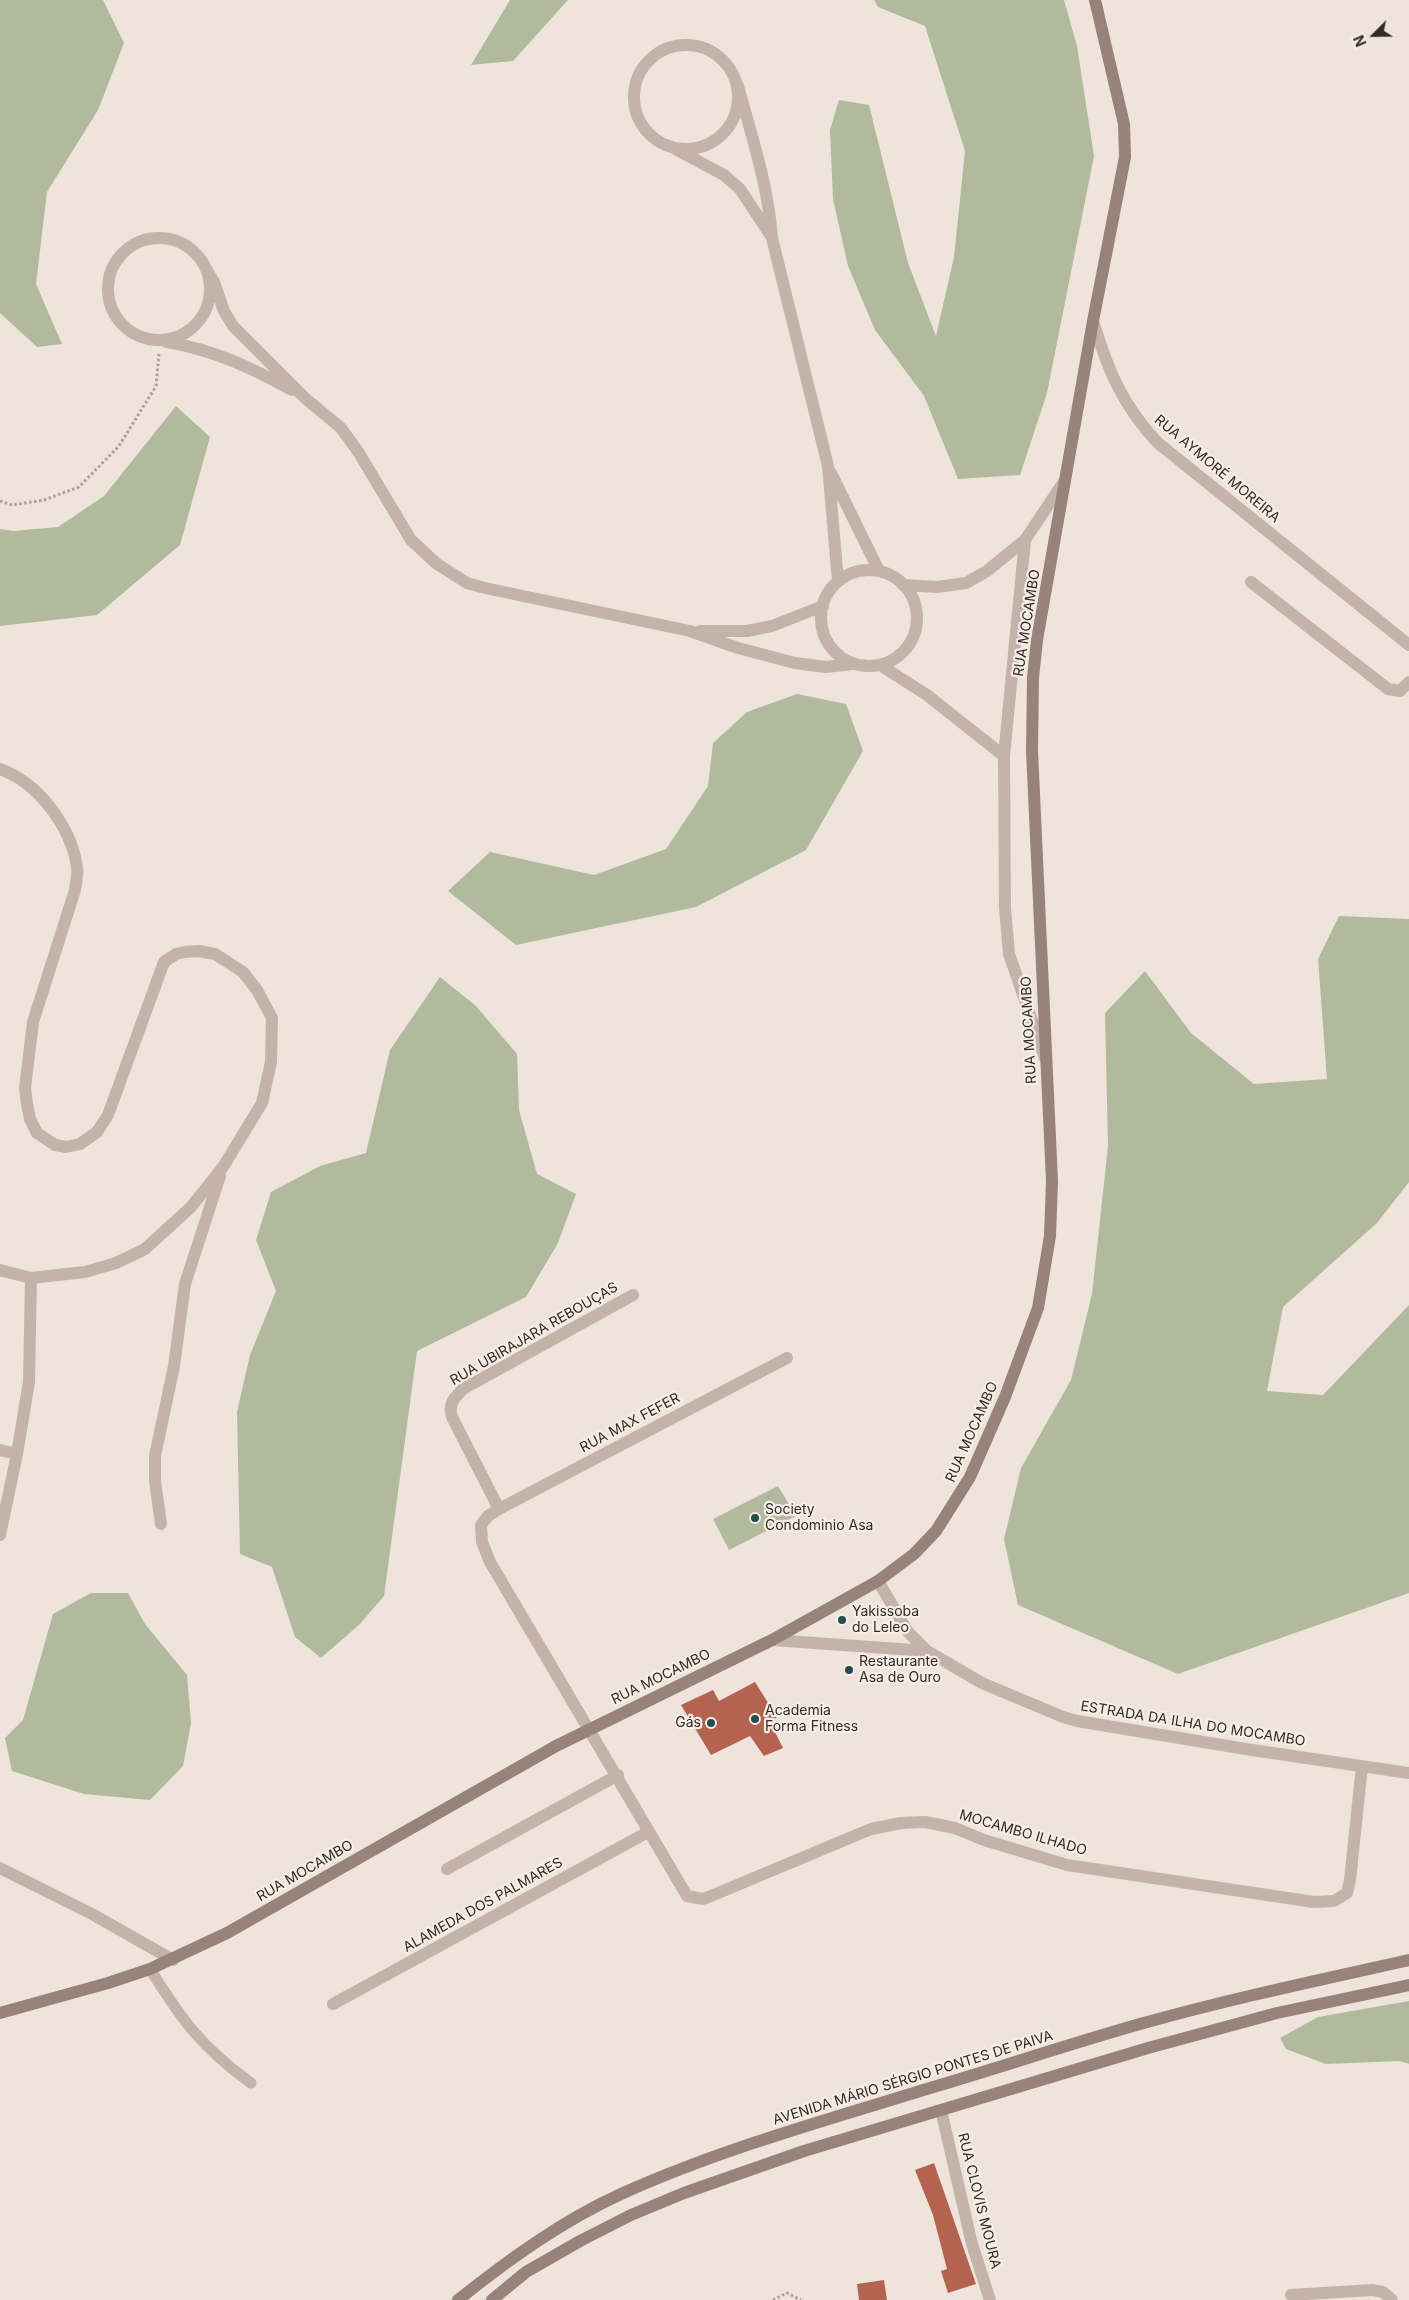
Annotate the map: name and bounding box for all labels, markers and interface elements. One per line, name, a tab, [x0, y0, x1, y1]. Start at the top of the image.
north arrow	[1349, 10, 1399, 60]
text: N	[1350, 33, 1370, 49]
street label: RUA AYMORÉ MOREIRA	[1151, 412, 1283, 526]
street label: RUA MOCAMBO	[1010, 568, 1044, 678]
street label: RUA MOCAMBO	[1018, 976, 1040, 1084]
street label: RUA UBIRAJARA REBOUÇAS	[447, 1279, 621, 1389]
street label: RUA MOCAMBO	[942, 1379, 1002, 1485]
street label: RUA MAX FEFER	[577, 1390, 683, 1456]
place label: Society Condominio Asa	[765, 1502, 873, 1534]
marker: Society Condominio Asa	[749, 1512, 761, 1524]
place label: Yakissoba do Leleo	[852, 1604, 919, 1636]
marker: Yakissoba do Leleo	[836, 1614, 848, 1626]
street label: RUA MOCAMBO	[609, 1646, 713, 1708]
place label: Restaurante Asa de Ouro	[859, 1654, 941, 1686]
marker: Restaurante Asa de Ouro	[843, 1664, 855, 1676]
street label: ESTRADA DA ILHA DO MOCAMBO	[1079, 1698, 1307, 1750]
place label: Academia Forma Fitness	[765, 1703, 858, 1735]
marker: Academia Forma Fitness	[749, 1713, 761, 1725]
place label: Gás	[675, 1715, 701, 1731]
marker: Gás	[705, 1717, 717, 1729]
street label: MOCAMBO ILHADO	[957, 1807, 1089, 1859]
street label: RUA MOCAMBO	[254, 1837, 356, 1905]
street label: ALAMEDA DOS PALMARES	[400, 1854, 566, 1956]
street label: AVENIDA MÁRIO SÉRGIO PONTES DE PAIVA	[771, 2027, 1055, 2129]
street label: RUA CLOVIS MOURA	[954, 2131, 1004, 2271]

